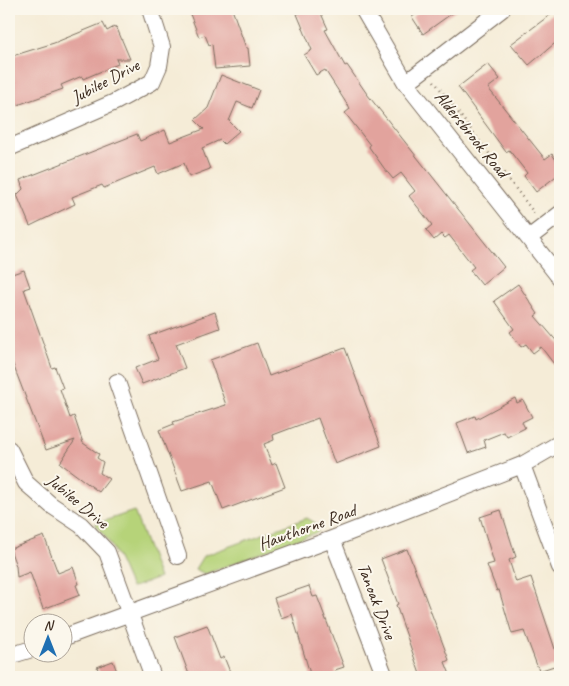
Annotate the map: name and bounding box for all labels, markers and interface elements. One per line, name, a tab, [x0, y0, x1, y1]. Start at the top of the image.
street label: Jubilee Drive	[66, 53, 144, 109]
street label: Aldersbrook Road	[430, 86, 516, 184]
street label: Jubilee Drive	[42, 468, 114, 534]
street label: Hawthorne Road	[255, 498, 362, 555]
street label: Tanoak Drive	[352, 560, 402, 643]
north arrow	[22, 614, 72, 664]
text: N	[44, 617, 55, 634]

